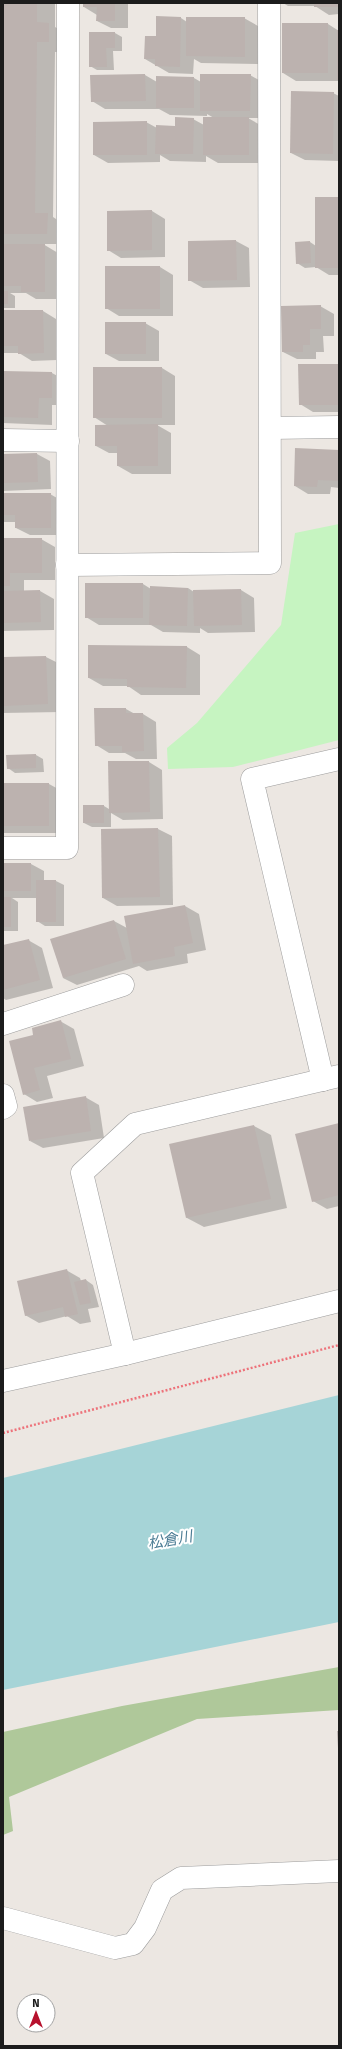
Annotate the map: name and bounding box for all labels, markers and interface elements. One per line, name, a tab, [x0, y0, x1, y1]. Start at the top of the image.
water label: 松倉川	[146, 1527, 196, 1553]
north arrow	[16, 1993, 56, 2033]
text: N	[32, 1997, 40, 2010]

